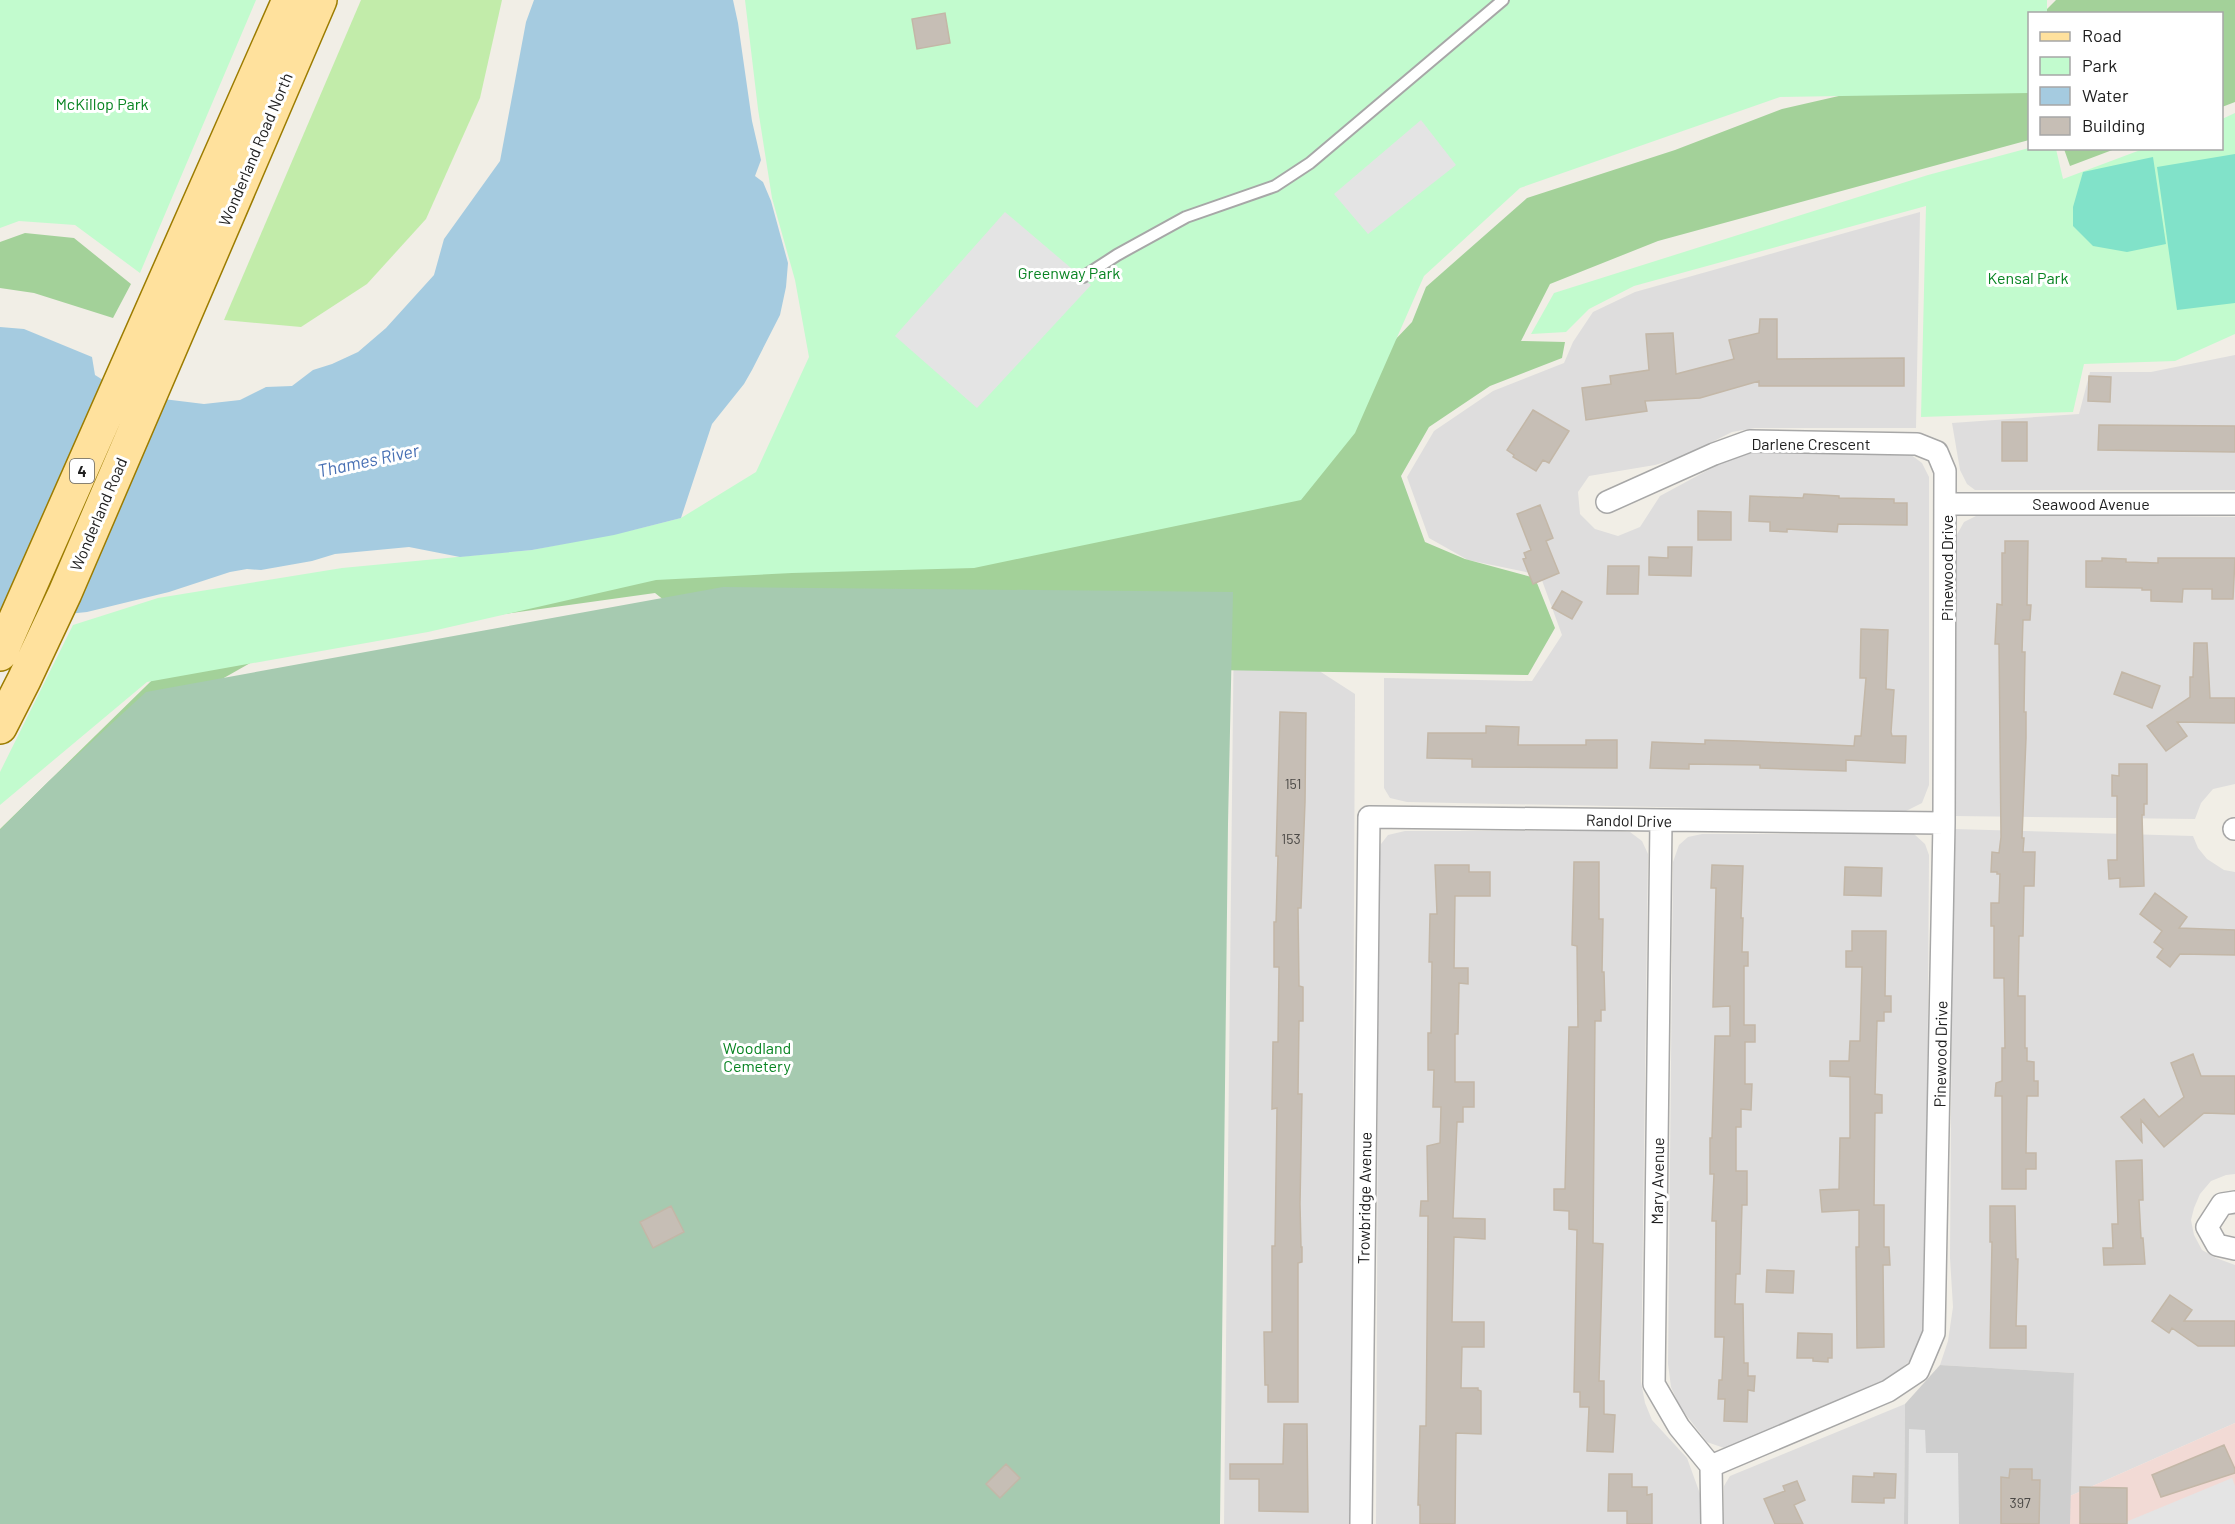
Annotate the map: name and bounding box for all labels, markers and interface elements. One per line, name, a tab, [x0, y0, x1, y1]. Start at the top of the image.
legend	[2028, 12, 2223, 150]
text: Road	[2082, 24, 2122, 46]
text: Park	[2082, 54, 2117, 76]
street label: Wonderland Road North	[214, 70, 296, 228]
text: Water	[2082, 84, 2129, 106]
park label: McKillop Park	[55, 94, 149, 113]
text: Building	[2082, 114, 2145, 136]
park label: Greenway Park	[1018, 263, 1120, 282]
park label: Kensal Park	[1988, 268, 2068, 287]
street label: Darlene Crescent	[1751, 434, 1871, 453]
water label: Thames River	[315, 438, 421, 481]
street label: Wonderland Road	[66, 454, 130, 574]
road number: 4	[70, 459, 94, 483]
street label: Seawood Avenue	[2032, 494, 2150, 513]
street label: Pinewood Drive	[1937, 515, 1956, 621]
house number: 151	[1285, 775, 1301, 792]
street label: Randol Drive	[1586, 810, 1672, 830]
house number: 153	[1281, 830, 1301, 847]
street label: Pinewood Drive	[1930, 1000, 1950, 1108]
park label: Woodland Cemetery	[723, 1038, 791, 1075]
street label: Trowbridge Avenue	[1353, 1132, 1375, 1264]
street label: Mary Avenue	[1647, 1137, 1667, 1225]
house number: 397	[2009, 1494, 2031, 1511]

